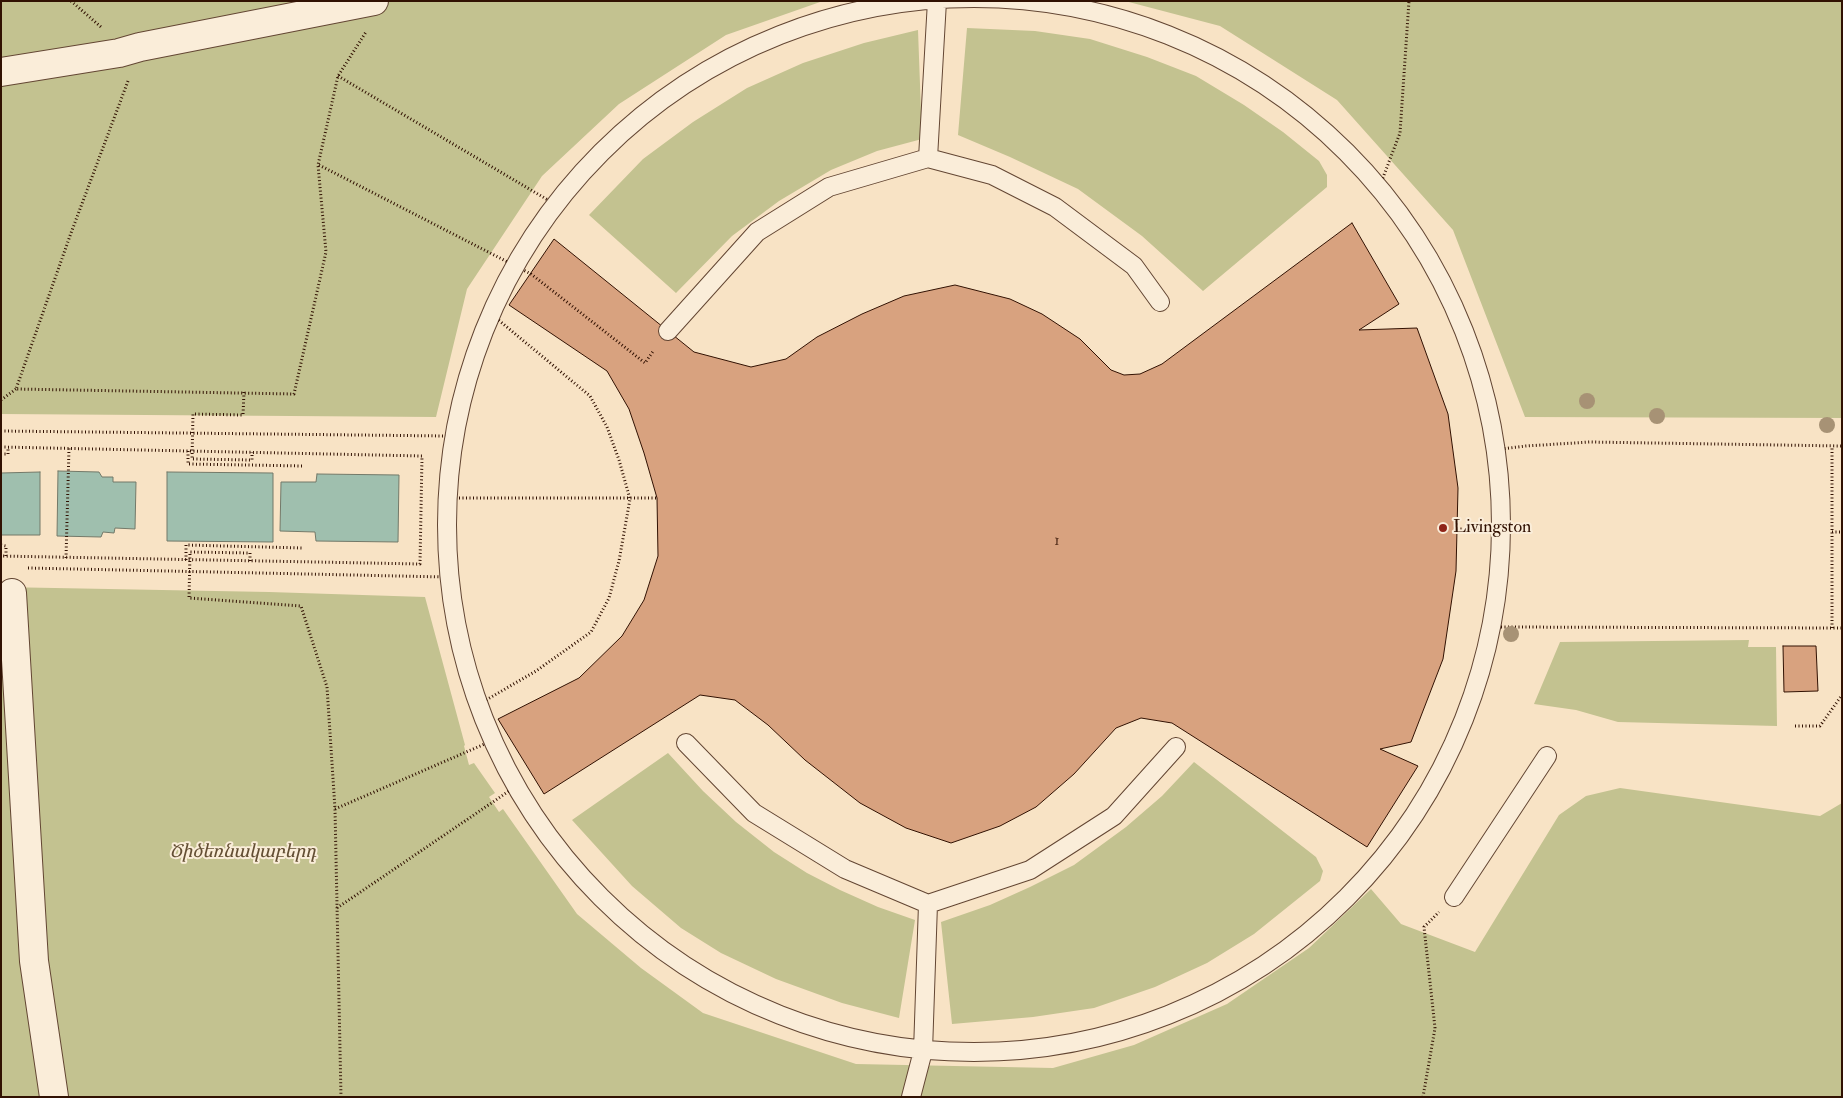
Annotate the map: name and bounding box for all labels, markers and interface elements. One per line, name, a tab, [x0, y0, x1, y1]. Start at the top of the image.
place label: Livingston	[1453, 517, 1531, 539]
marker: Livingston	[1437, 522, 1449, 534]
house number: 1	[1054, 533, 1060, 551]
park label: Ծիծեռնակաբերդ	[170, 842, 316, 864]

